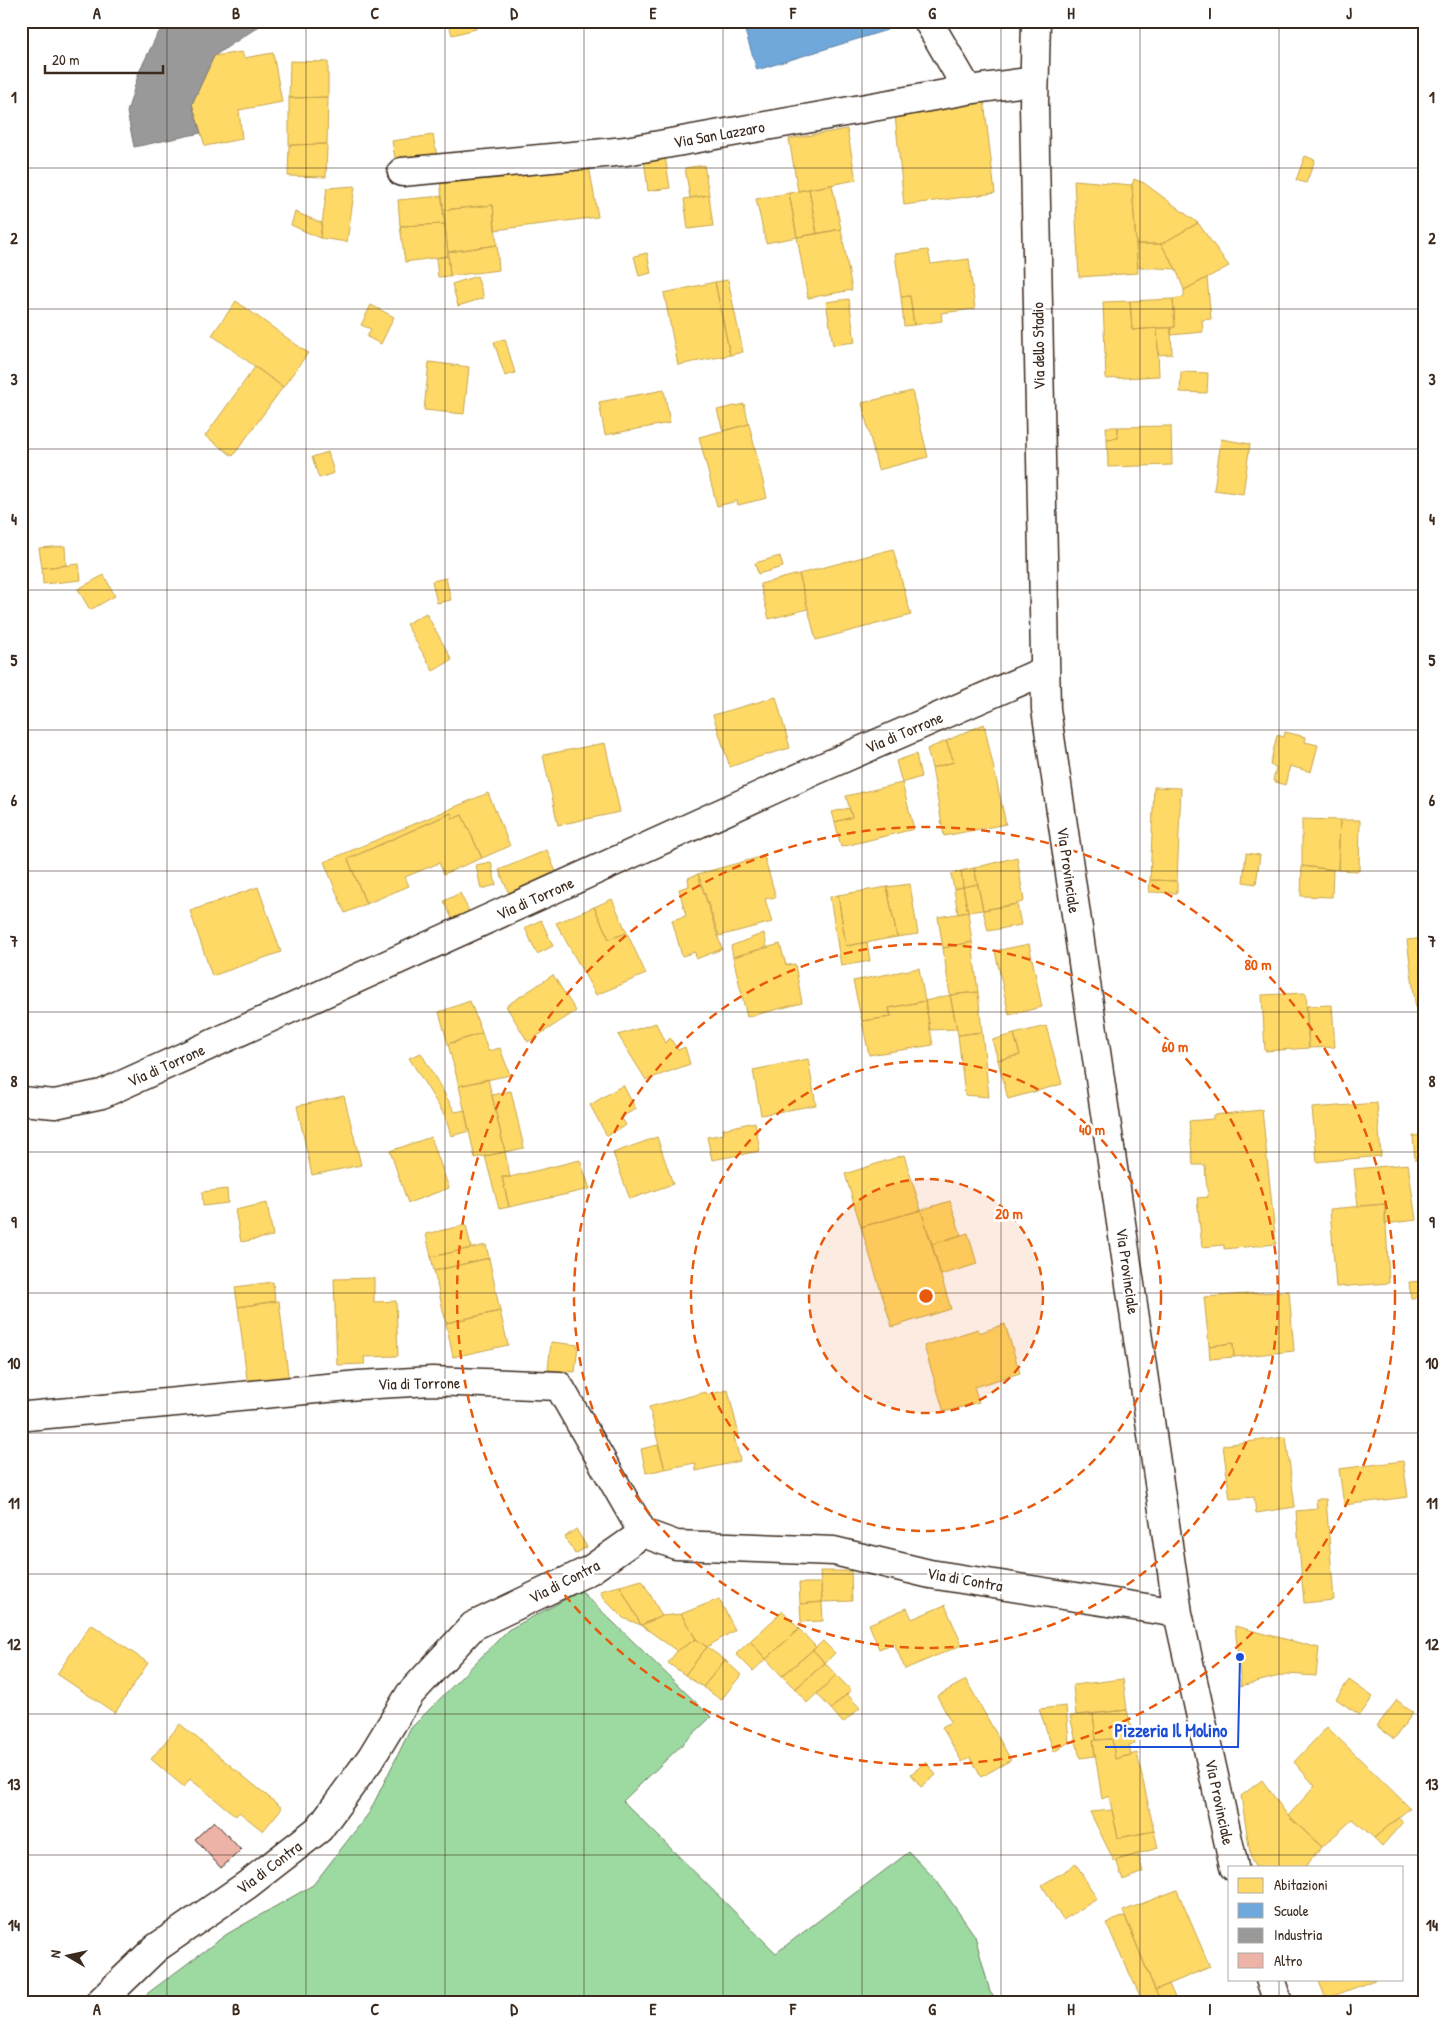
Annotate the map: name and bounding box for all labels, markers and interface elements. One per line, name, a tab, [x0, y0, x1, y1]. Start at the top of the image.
text: A	[93, 2, 101, 24]
text: B	[232, 2, 240, 24]
text: C	[371, 2, 380, 24]
text: D	[510, 2, 518, 24]
text: E	[649, 2, 657, 24]
text: F	[789, 2, 797, 24]
text: G	[928, 2, 936, 24]
text: H	[1067, 2, 1075, 24]
text: I	[1208, 2, 1212, 24]
text: J	[1346, 2, 1352, 24]
scale bar	[45, 42, 162, 74]
text: 20 m	[52, 49, 79, 70]
text: 1	[11, 86, 17, 108]
text: 1	[1429, 86, 1435, 108]
street label: Via San Lazzaro	[672, 115, 767, 153]
text: 2	[10, 227, 18, 249]
text: 2	[1428, 227, 1436, 249]
street label: Via dello Stadio	[1026, 301, 1050, 390]
text: 3	[10, 368, 18, 390]
text: 3	[1428, 368, 1436, 390]
text: 4	[11, 508, 17, 530]
text: 4	[1429, 508, 1435, 530]
text: 5	[11, 649, 18, 671]
text: 5	[1429, 649, 1436, 671]
street label: Via di Torrone	[862, 706, 947, 758]
text: 6	[11, 789, 18, 811]
text: 6	[1429, 789, 1436, 811]
street label: Via Provinciale	[1052, 826, 1086, 915]
street label: Via di Torrone	[493, 871, 578, 925]
text: 7	[9, 930, 18, 952]
text: 7	[1427, 930, 1436, 952]
text: 80 m	[1245, 954, 1271, 975]
text: 60 m	[1162, 1036, 1188, 1057]
street label: Via di Torrone	[124, 1038, 209, 1092]
text: 8	[11, 1070, 18, 1092]
text: 8	[1429, 1070, 1436, 1092]
text: 40 m	[1079, 1119, 1105, 1140]
text: 20 m	[995, 1203, 1023, 1224]
text: 9	[11, 1211, 17, 1233]
text: 9	[1429, 1211, 1435, 1233]
street label: Via Provinciale	[1111, 1227, 1145, 1316]
centre of rings	[917, 1287, 935, 1305]
text: 10	[8, 1352, 20, 1374]
text: 10	[1426, 1352, 1438, 1374]
street label: Via di Torrone	[378, 1371, 461, 1395]
text: 11	[8, 1492, 20, 1514]
text: 11	[1426, 1492, 1438, 1514]
street label: Via di Contra	[525, 1554, 603, 1608]
street label: Via di Contra	[925, 1562, 1005, 1596]
text: 12	[7, 1633, 21, 1655]
text: 12	[1425, 1633, 1439, 1655]
callout: Pizzeria Il Molino	[1105, 1714, 1238, 1747]
text: Pizzeria Il Molino	[1115, 1718, 1228, 1743]
street label: Via Provinciale	[1200, 1757, 1240, 1847]
text: 13	[8, 1773, 20, 1795]
text: 13	[1426, 1773, 1438, 1795]
street label: Via di Contra	[232, 1835, 306, 1899]
legend	[1228, 1866, 1404, 1980]
text: Abitazioni	[1274, 1874, 1328, 1895]
text: Scuole	[1274, 1900, 1309, 1921]
text: 14	[8, 1914, 20, 1936]
text: 14	[1426, 1914, 1438, 1936]
text: Industria	[1274, 1924, 1322, 1945]
north arrow	[42, 1930, 92, 1980]
text: N	[45, 1948, 65, 1959]
text: Altro	[1274, 1950, 1302, 1971]
text: A	[93, 1998, 101, 2020]
text: B	[232, 1998, 240, 2020]
text: C	[371, 1998, 380, 2020]
text: D	[510, 1998, 518, 2020]
text: E	[649, 1998, 657, 2020]
text: F	[789, 1998, 797, 2020]
text: G	[928, 1998, 936, 2020]
text: H	[1067, 1998, 1075, 2020]
text: I	[1208, 1998, 1212, 2020]
text: J	[1346, 1998, 1352, 2020]

